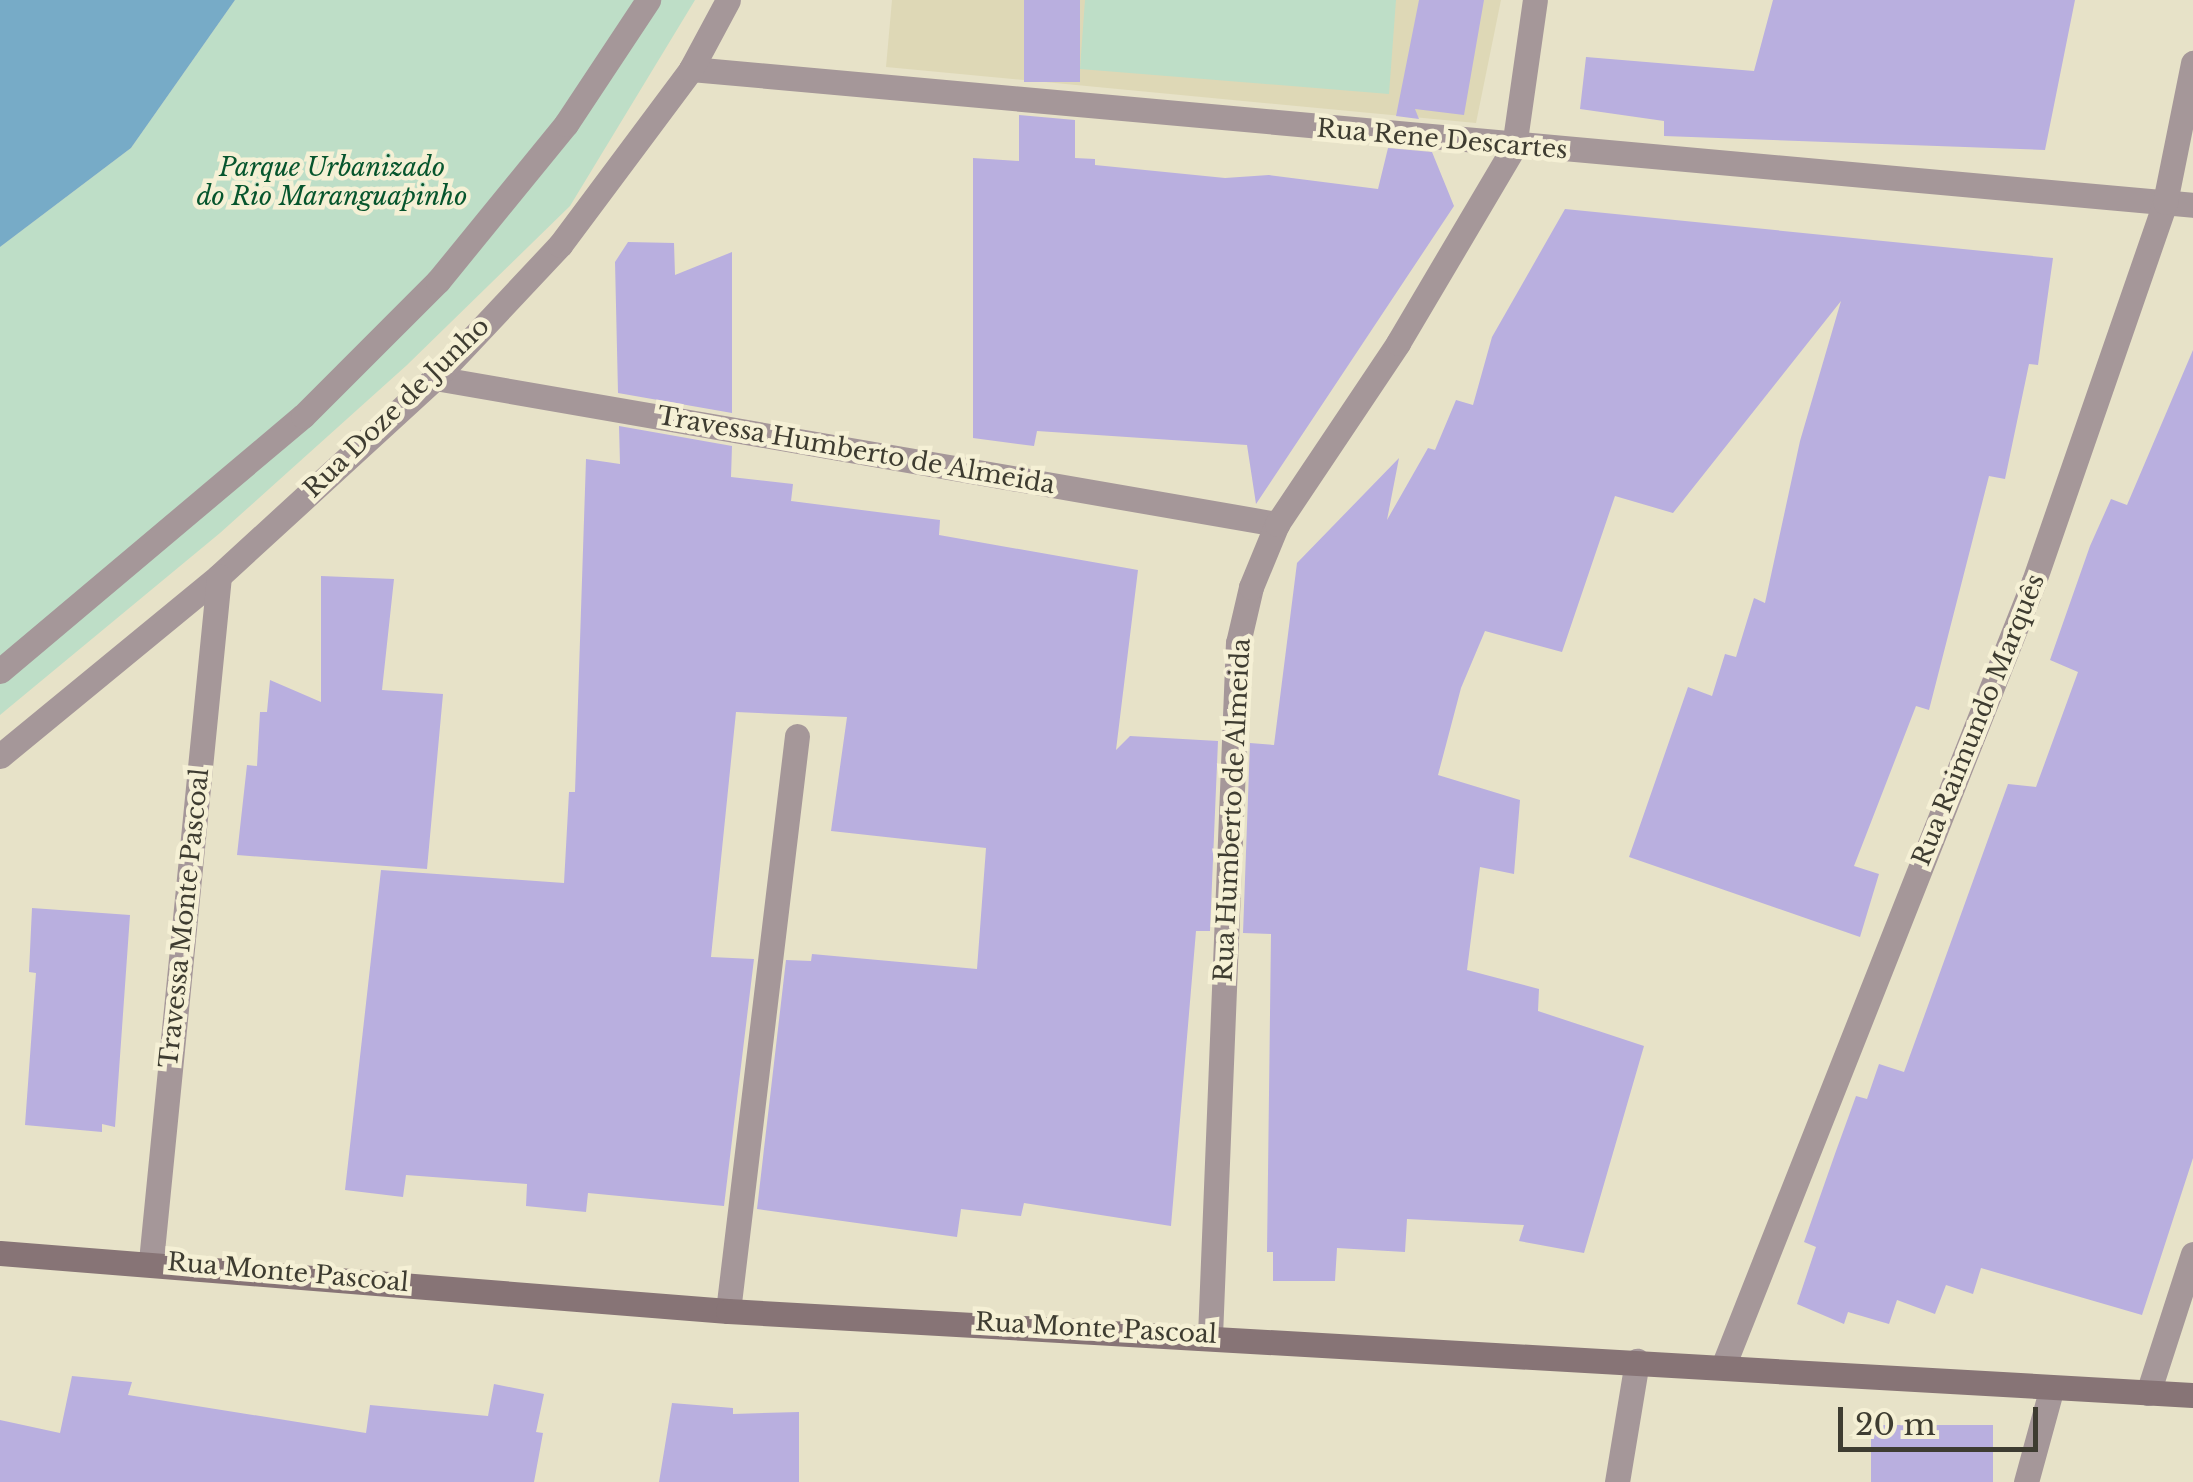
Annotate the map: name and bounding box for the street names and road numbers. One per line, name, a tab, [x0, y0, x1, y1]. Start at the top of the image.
street label: Rua Rene Descartes	[1315, 114, 1569, 166]
street label: Rua Doze de Junho	[298, 312, 496, 504]
street label: Travessa Humberto de Almeida	[654, 401, 1058, 501]
street label: Rua Raimundo Marquês	[1907, 570, 2051, 870]
street label: Rua Humberto de Almeida	[1209, 637, 1257, 983]
street label: Travessa Monte Pascoal	[154, 767, 216, 1069]
street label: Rua Monte Pascoal	[166, 1247, 410, 1299]
street label: Rua Monte Pascoal	[974, 1308, 1218, 1350]

